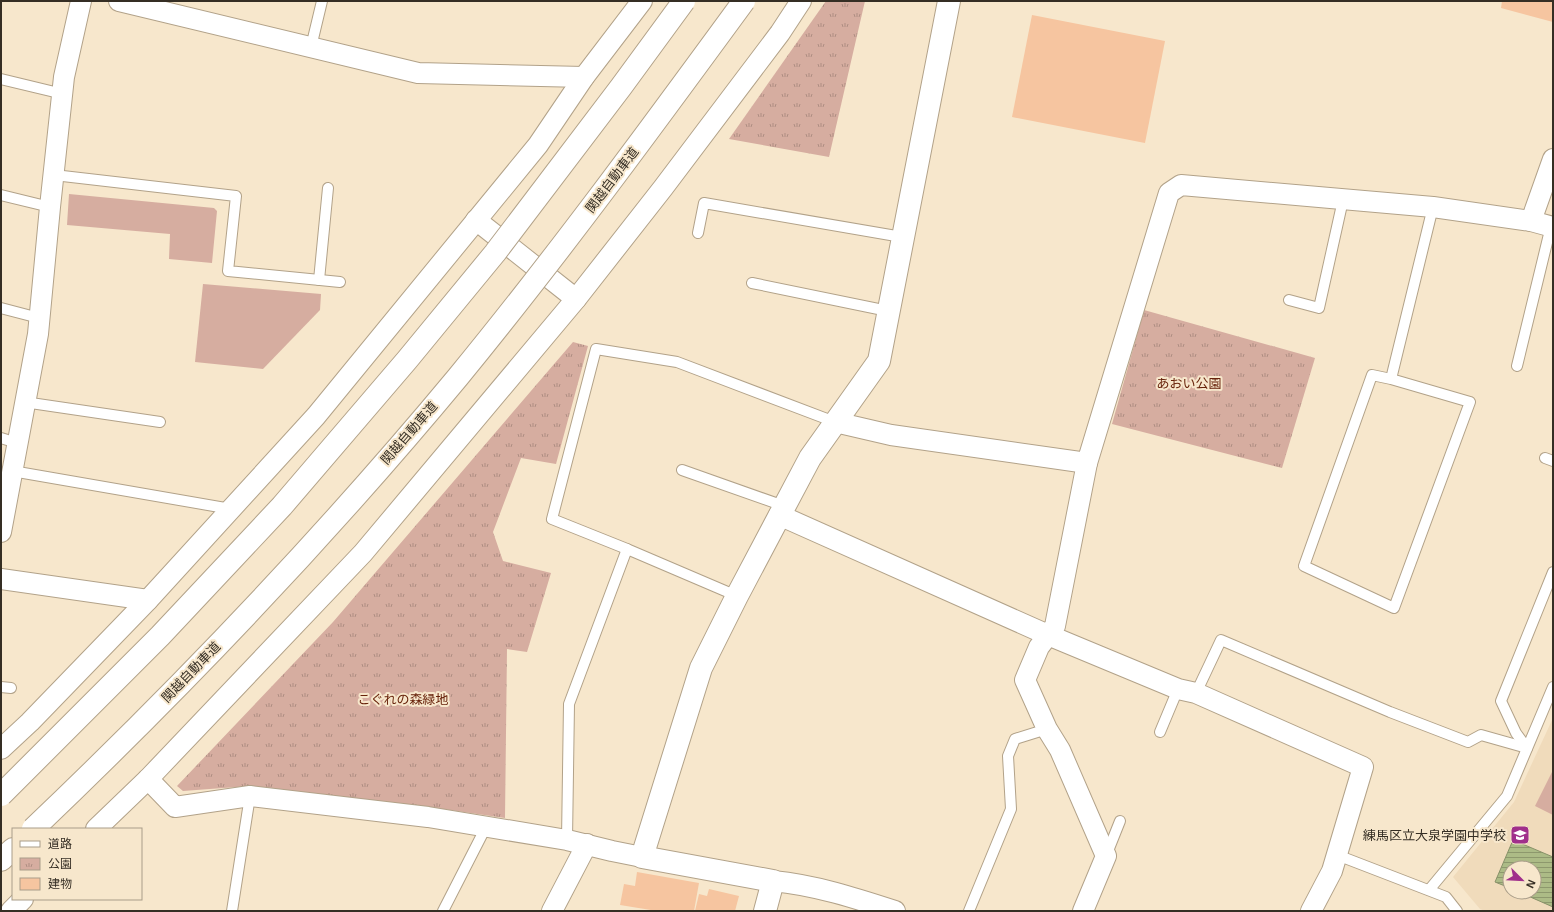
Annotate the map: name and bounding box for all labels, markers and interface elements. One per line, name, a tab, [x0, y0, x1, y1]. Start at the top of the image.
street label: 関越自動車道	[583, 144, 641, 216]
park label: あおい公園	[1156, 376, 1222, 391]
street label: 関越自動車道	[378, 399, 440, 467]
street label: 関越自動車道	[159, 639, 223, 705]
park label: こぐれの森緑地	[357, 692, 449, 707]
school or university icon: 練馬区立大泉学園中学校	[1509, 824, 1531, 846]
legend	[12, 828, 142, 900]
place label: 練馬区立大泉学園中学校	[1363, 828, 1506, 843]
text: 道路	[48, 837, 72, 851]
text: 公園	[48, 857, 72, 871]
north arrow	[1502, 860, 1542, 900]
text: 建物	[48, 877, 72, 891]
text: N	[1524, 878, 1538, 890]

